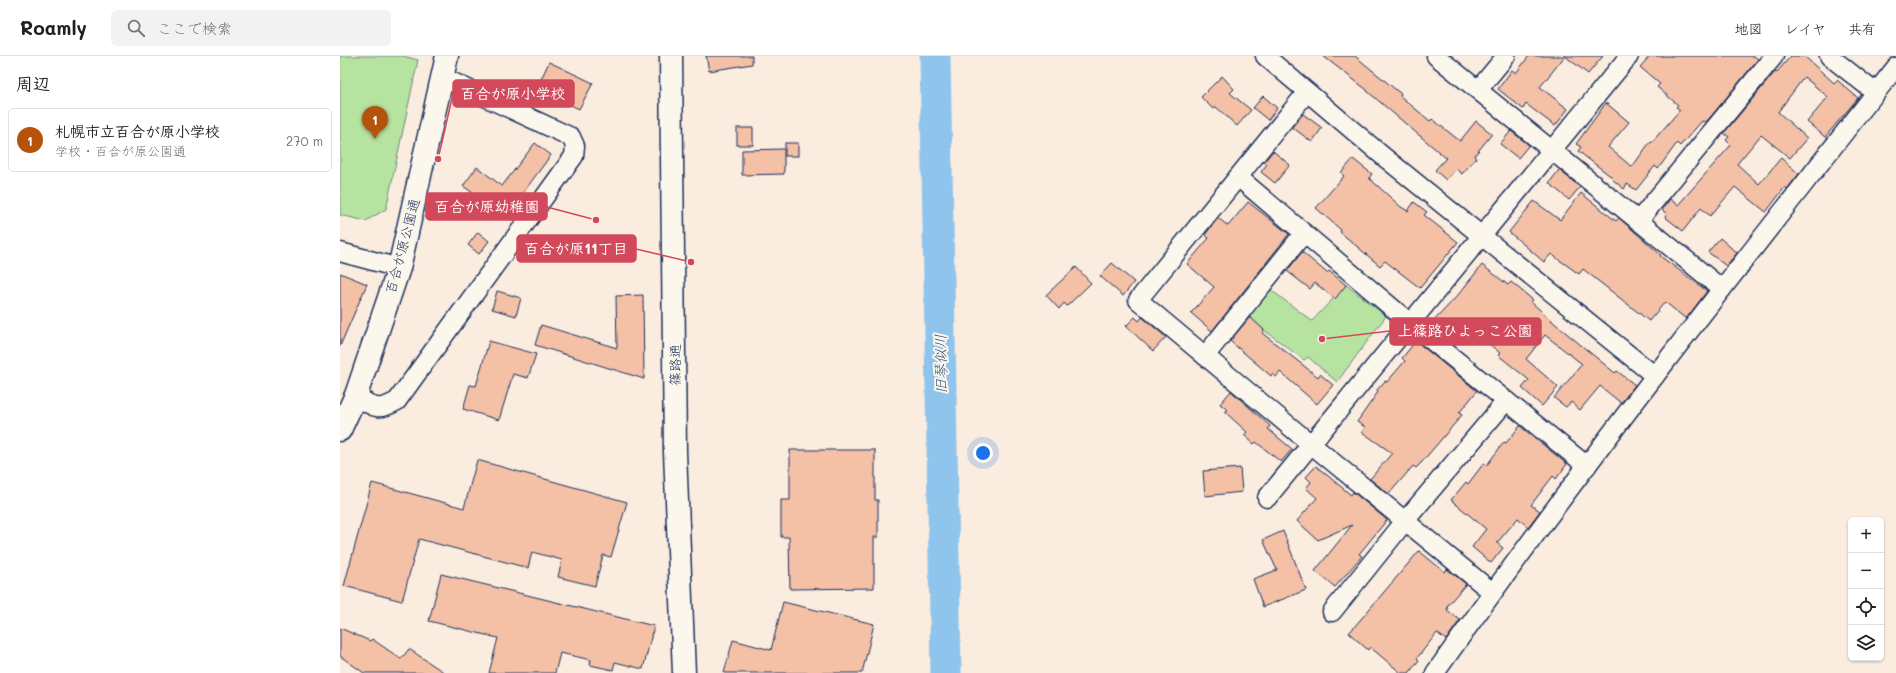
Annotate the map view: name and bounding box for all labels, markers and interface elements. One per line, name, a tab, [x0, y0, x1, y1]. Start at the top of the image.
search box	[111, 10, 391, 46]
text: Roamly	[20, 15, 87, 40]
icon: search	[125, 17, 147, 39]
text: ここで検索	[157, 18, 232, 38]
text: 地図	[1735, 19, 1763, 38]
text: レイヤ	[1785, 19, 1826, 38]
text: 共有	[1848, 19, 1876, 38]
text: 周辺	[16, 72, 50, 94]
callout: 百合が原小学校	[453, 80, 574, 107]
text: 百合が原小学校	[460, 83, 566, 103]
pin: 1	[362, 106, 388, 139]
text: 札幌市立百合が原小学校	[55, 121, 220, 141]
text: 1	[27, 132, 33, 149]
text: 270 m	[286, 132, 323, 149]
text: 学校 · 百合が原公園通	[55, 142, 186, 159]
callout: 百合が原幼稚園	[426, 193, 547, 220]
street label: 百合が原公園通	[380, 196, 424, 296]
text: 百合が原幼稚園	[434, 196, 540, 216]
callout: 百合が原11丁目	[517, 235, 636, 262]
text: 百合が原11丁目	[524, 238, 628, 258]
callout: 上篠路ひよっこ公園	[1390, 318, 1541, 345]
text: 上篠路ひよっこ公園	[1397, 320, 1533, 340]
water label: 旧琴似川	[929, 334, 951, 394]
street label: 篠路通	[665, 344, 684, 386]
your location	[973, 443, 993, 463]
map controls	[1848, 517, 1884, 661]
button: +	[1848, 517, 1884, 553]
button: −	[1848, 553, 1884, 589]
button: locate	[1848, 589, 1884, 625]
button: layers	[1848, 625, 1884, 661]

